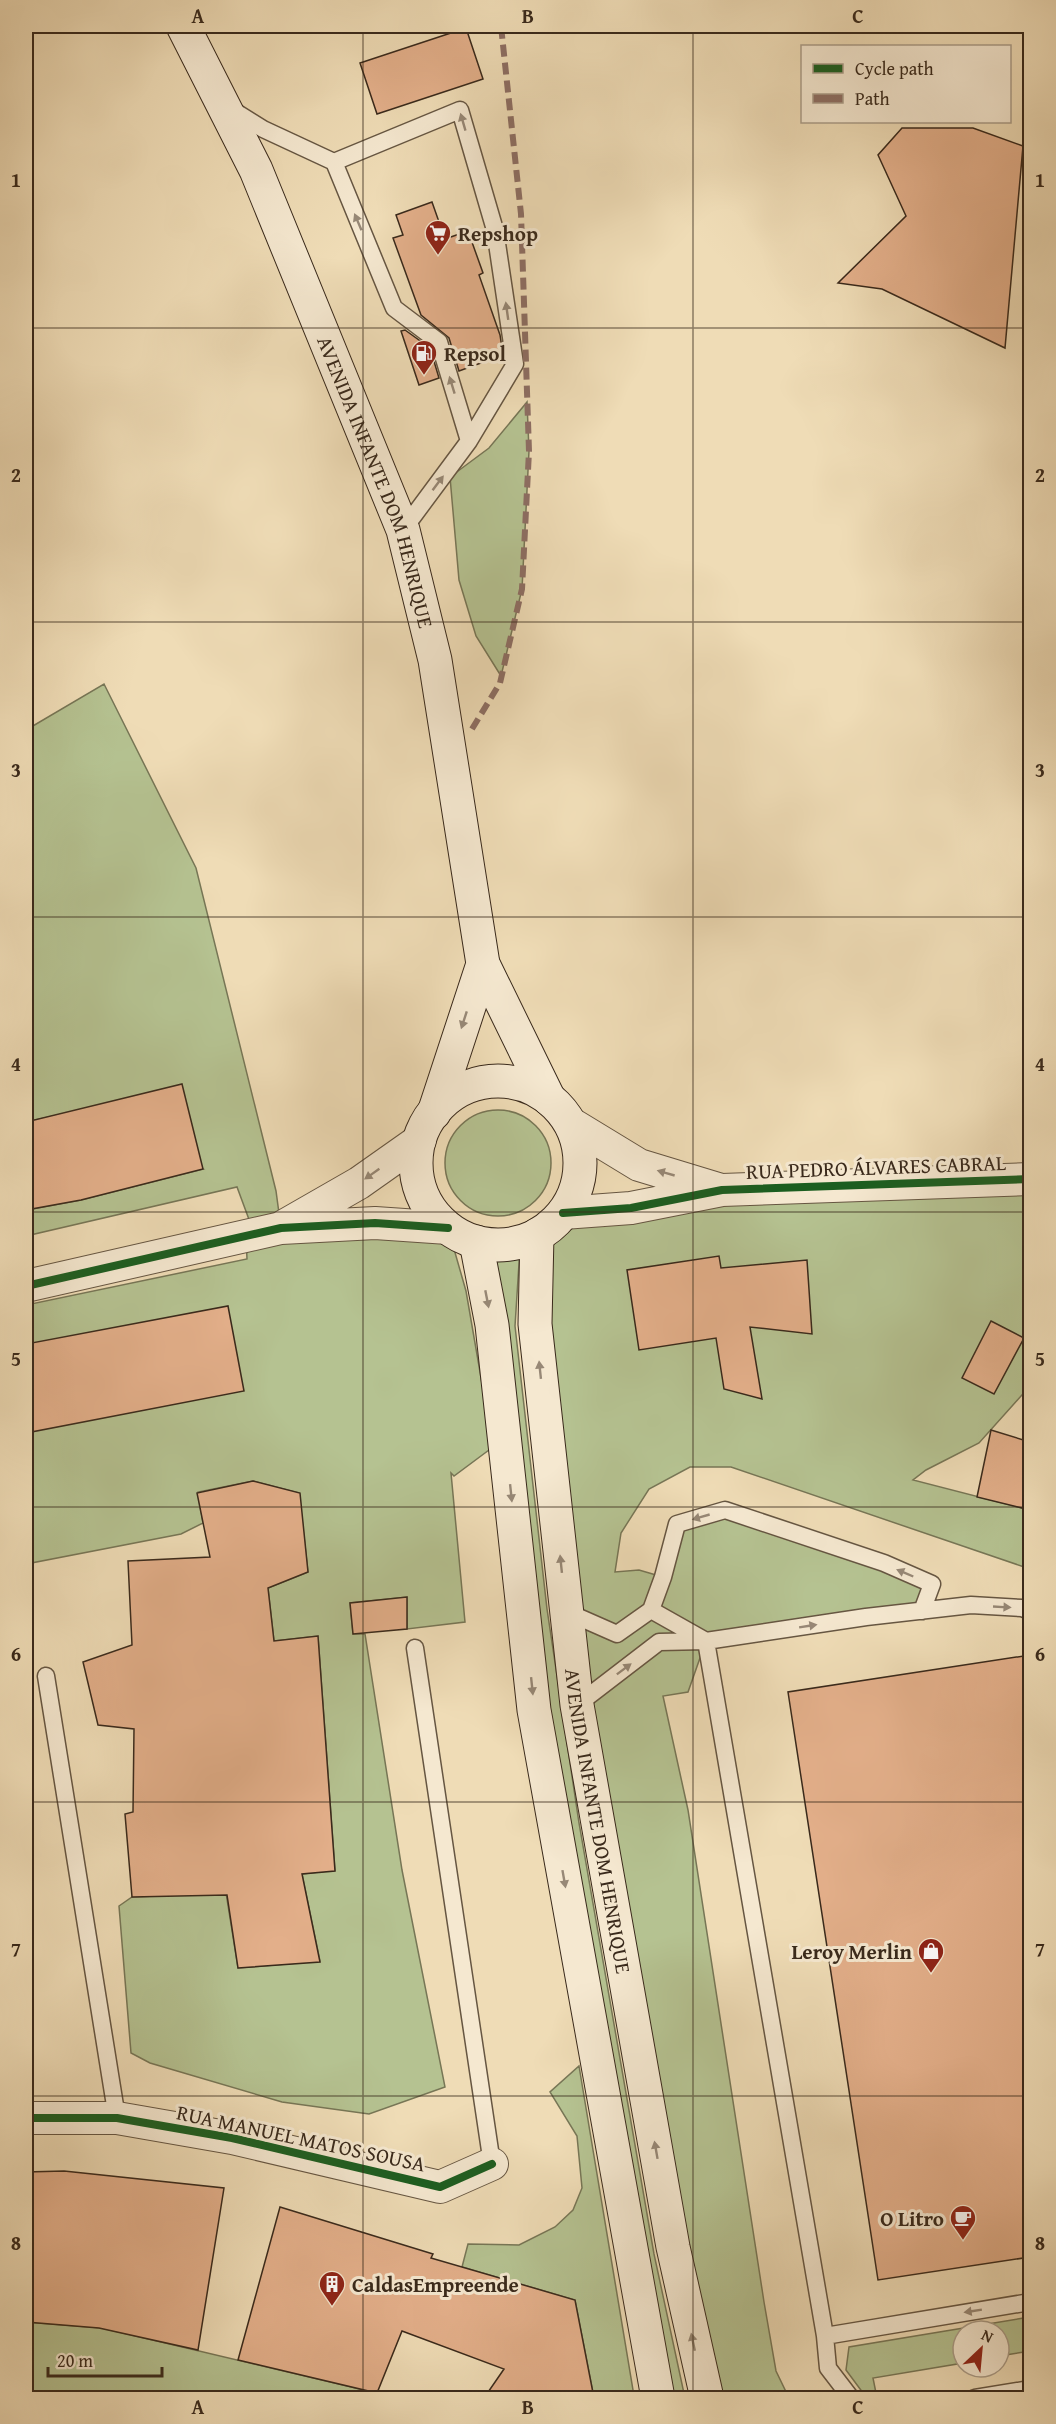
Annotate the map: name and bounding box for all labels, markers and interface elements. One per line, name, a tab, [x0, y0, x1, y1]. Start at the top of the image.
text: A	[192, 1, 205, 30]
text: B	[522, 1, 534, 30]
text: C	[852, 1, 864, 30]
legend	[801, 45, 1011, 123]
text: Cycle path	[855, 55, 934, 82]
text: Path	[855, 85, 890, 112]
one-way arrow	[458, 113, 467, 131]
text: 1	[11, 165, 21, 194]
text: 1	[1035, 165, 1045, 194]
one-way arrow	[353, 212, 363, 230]
supermarket icon: Repshop	[423, 218, 453, 256]
place label: Repshop	[458, 218, 538, 249]
one-way arrow	[503, 301, 512, 320]
street label: AVENIDA INFANTE DOM HENRIQUE	[310, 331, 442, 631]
fuel station icon: Repsol	[409, 338, 439, 376]
place label: Repsol	[444, 338, 506, 369]
one-way arrow	[447, 376, 456, 394]
text: 2	[11, 460, 21, 489]
text: 2	[1035, 460, 1045, 489]
one-way arrow	[432, 475, 444, 491]
text: 3	[11, 755, 21, 784]
text: 3	[1035, 755, 1045, 784]
one-way arrow	[459, 1011, 469, 1029]
text: 4	[11, 1049, 21, 1078]
text: 4	[1035, 1049, 1045, 1078]
street label: RUA PEDRO ÁLVARES CABRAL	[746, 1147, 1006, 1187]
one-way arrow	[364, 1168, 380, 1180]
one-way arrow	[657, 1168, 675, 1177]
one-way arrow	[483, 1290, 492, 1309]
text: 5	[11, 1344, 21, 1373]
text: 5	[1035, 1344, 1045, 1373]
one-way arrow	[535, 1361, 545, 1380]
one-way arrow	[506, 1483, 515, 1502]
one-way arrow	[692, 1513, 710, 1522]
one-way arrow	[556, 1554, 566, 1573]
one-way arrow	[896, 1567, 914, 1577]
one-way arrow	[993, 1602, 1012, 1611]
one-way arrow	[799, 1621, 818, 1630]
text: 6	[11, 1639, 21, 1668]
text: 6	[1035, 1639, 1045, 1668]
one-way arrow	[615, 1663, 631, 1675]
street label: AVENIDA INFANTE DOM HENRIQUE	[558, 1667, 640, 1976]
one-way arrow	[527, 1677, 537, 1696]
one-way arrow	[560, 1869, 569, 1888]
text: 7	[11, 1934, 21, 1963]
text: 7	[1035, 1934, 1045, 1963]
place label: Leroy Merlin	[791, 1936, 913, 1967]
shop icon: Leroy Merlin	[916, 1936, 946, 1974]
street label: RUA MANUEL MATOS SOUSA	[174, 2096, 428, 2180]
one-way arrow	[651, 2140, 660, 2159]
place label: O Litro	[880, 2203, 944, 2234]
cafe icon: O Litro	[948, 2203, 978, 2241]
text: 8	[11, 2228, 21, 2257]
text: 8	[1035, 2228, 1045, 2257]
building icon: CaldasEmpreende	[317, 2269, 347, 2307]
place label: CaldasEmpreende	[352, 2269, 519, 2300]
one-way arrow	[963, 2307, 982, 2316]
north arrow	[951, 2319, 1011, 2379]
text: N	[978, 2322, 998, 2349]
one-way arrow	[688, 2332, 697, 2351]
scale bar	[48, 2340, 162, 2378]
text: 20 m	[57, 2347, 93, 2374]
text: A	[192, 2392, 205, 2421]
text: B	[522, 2392, 534, 2421]
text: C	[852, 2392, 864, 2421]

